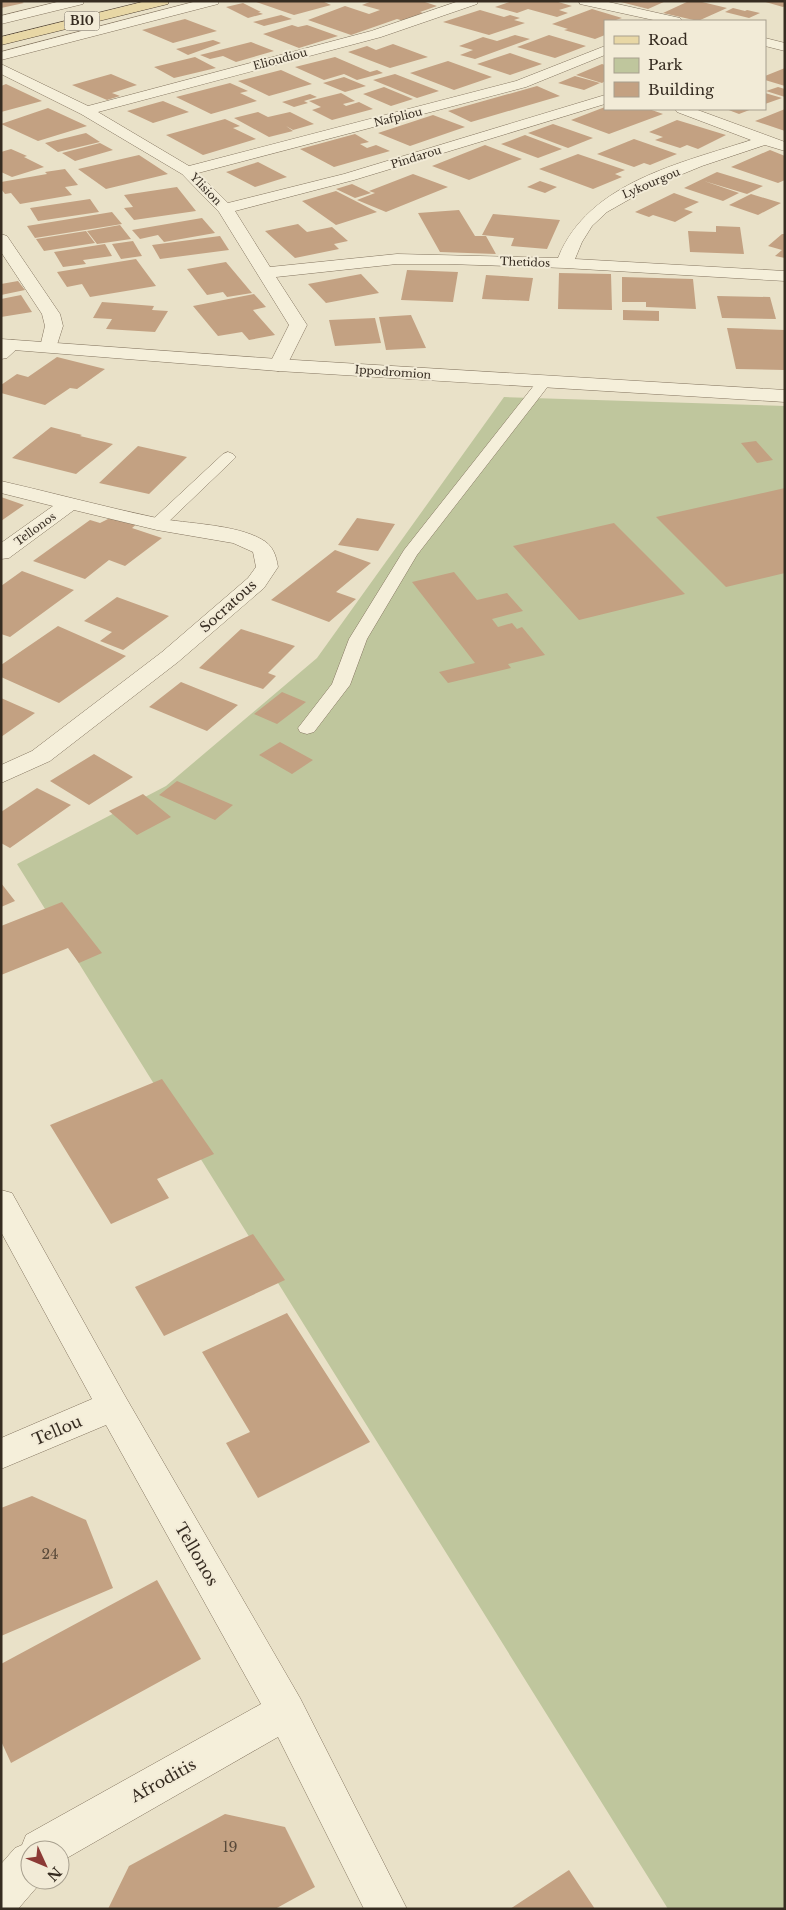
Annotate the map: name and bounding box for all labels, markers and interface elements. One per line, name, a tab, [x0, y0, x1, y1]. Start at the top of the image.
road number: B10	[64, 12, 100, 30]
legend	[604, 20, 766, 110]
text: Road	[648, 30, 688, 49]
street label: Elioudiou	[251, 45, 309, 73]
text: Park	[648, 55, 684, 74]
text: Building	[648, 80, 715, 99]
street label: Nafpliou	[372, 104, 424, 130]
street label: Pindarou	[389, 143, 444, 171]
street label: Lykourgou	[620, 164, 683, 201]
street label: Ylision	[187, 169, 225, 208]
street label: Thetidos	[500, 254, 550, 270]
street label: Ippodromion	[354, 362, 432, 382]
street label: Tellonos	[11, 509, 59, 549]
street label: Socratous	[196, 576, 260, 636]
street label: Tellou	[29, 1411, 85, 1449]
street label: Tellonos	[171, 1519, 223, 1589]
house number: 24	[42, 1545, 58, 1563]
street label: Afroditis	[126, 1754, 199, 1807]
house number: 19	[222, 1838, 238, 1856]
north arrow	[20, 1840, 70, 1890]
text: N	[43, 1863, 65, 1885]

